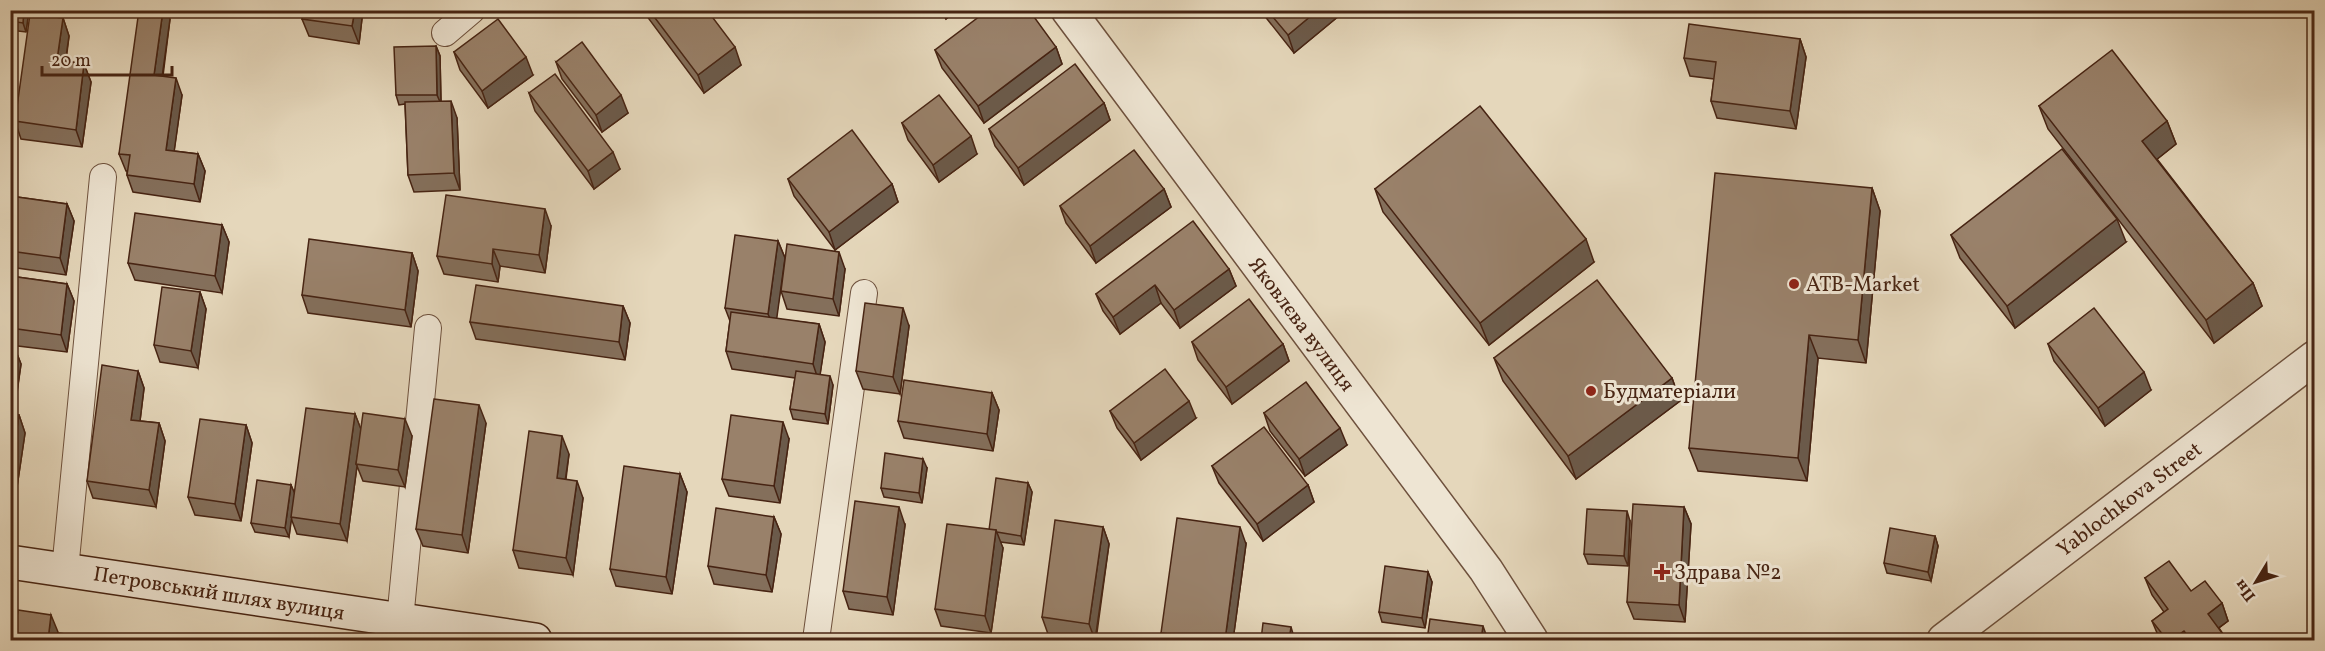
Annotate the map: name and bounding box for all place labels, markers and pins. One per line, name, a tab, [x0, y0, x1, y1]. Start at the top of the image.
place label: ATB-Market	[1806, 271, 1920, 300]
marker: ATB-Market	[1787, 277, 1801, 291]
place label: Будматеріали	[1603, 378, 1736, 407]
marker: Будматеріали	[1584, 384, 1598, 398]
place label: Здрава №2	[1674, 559, 1781, 588]
marker: Здрава №2	[1655, 565, 1669, 579]

